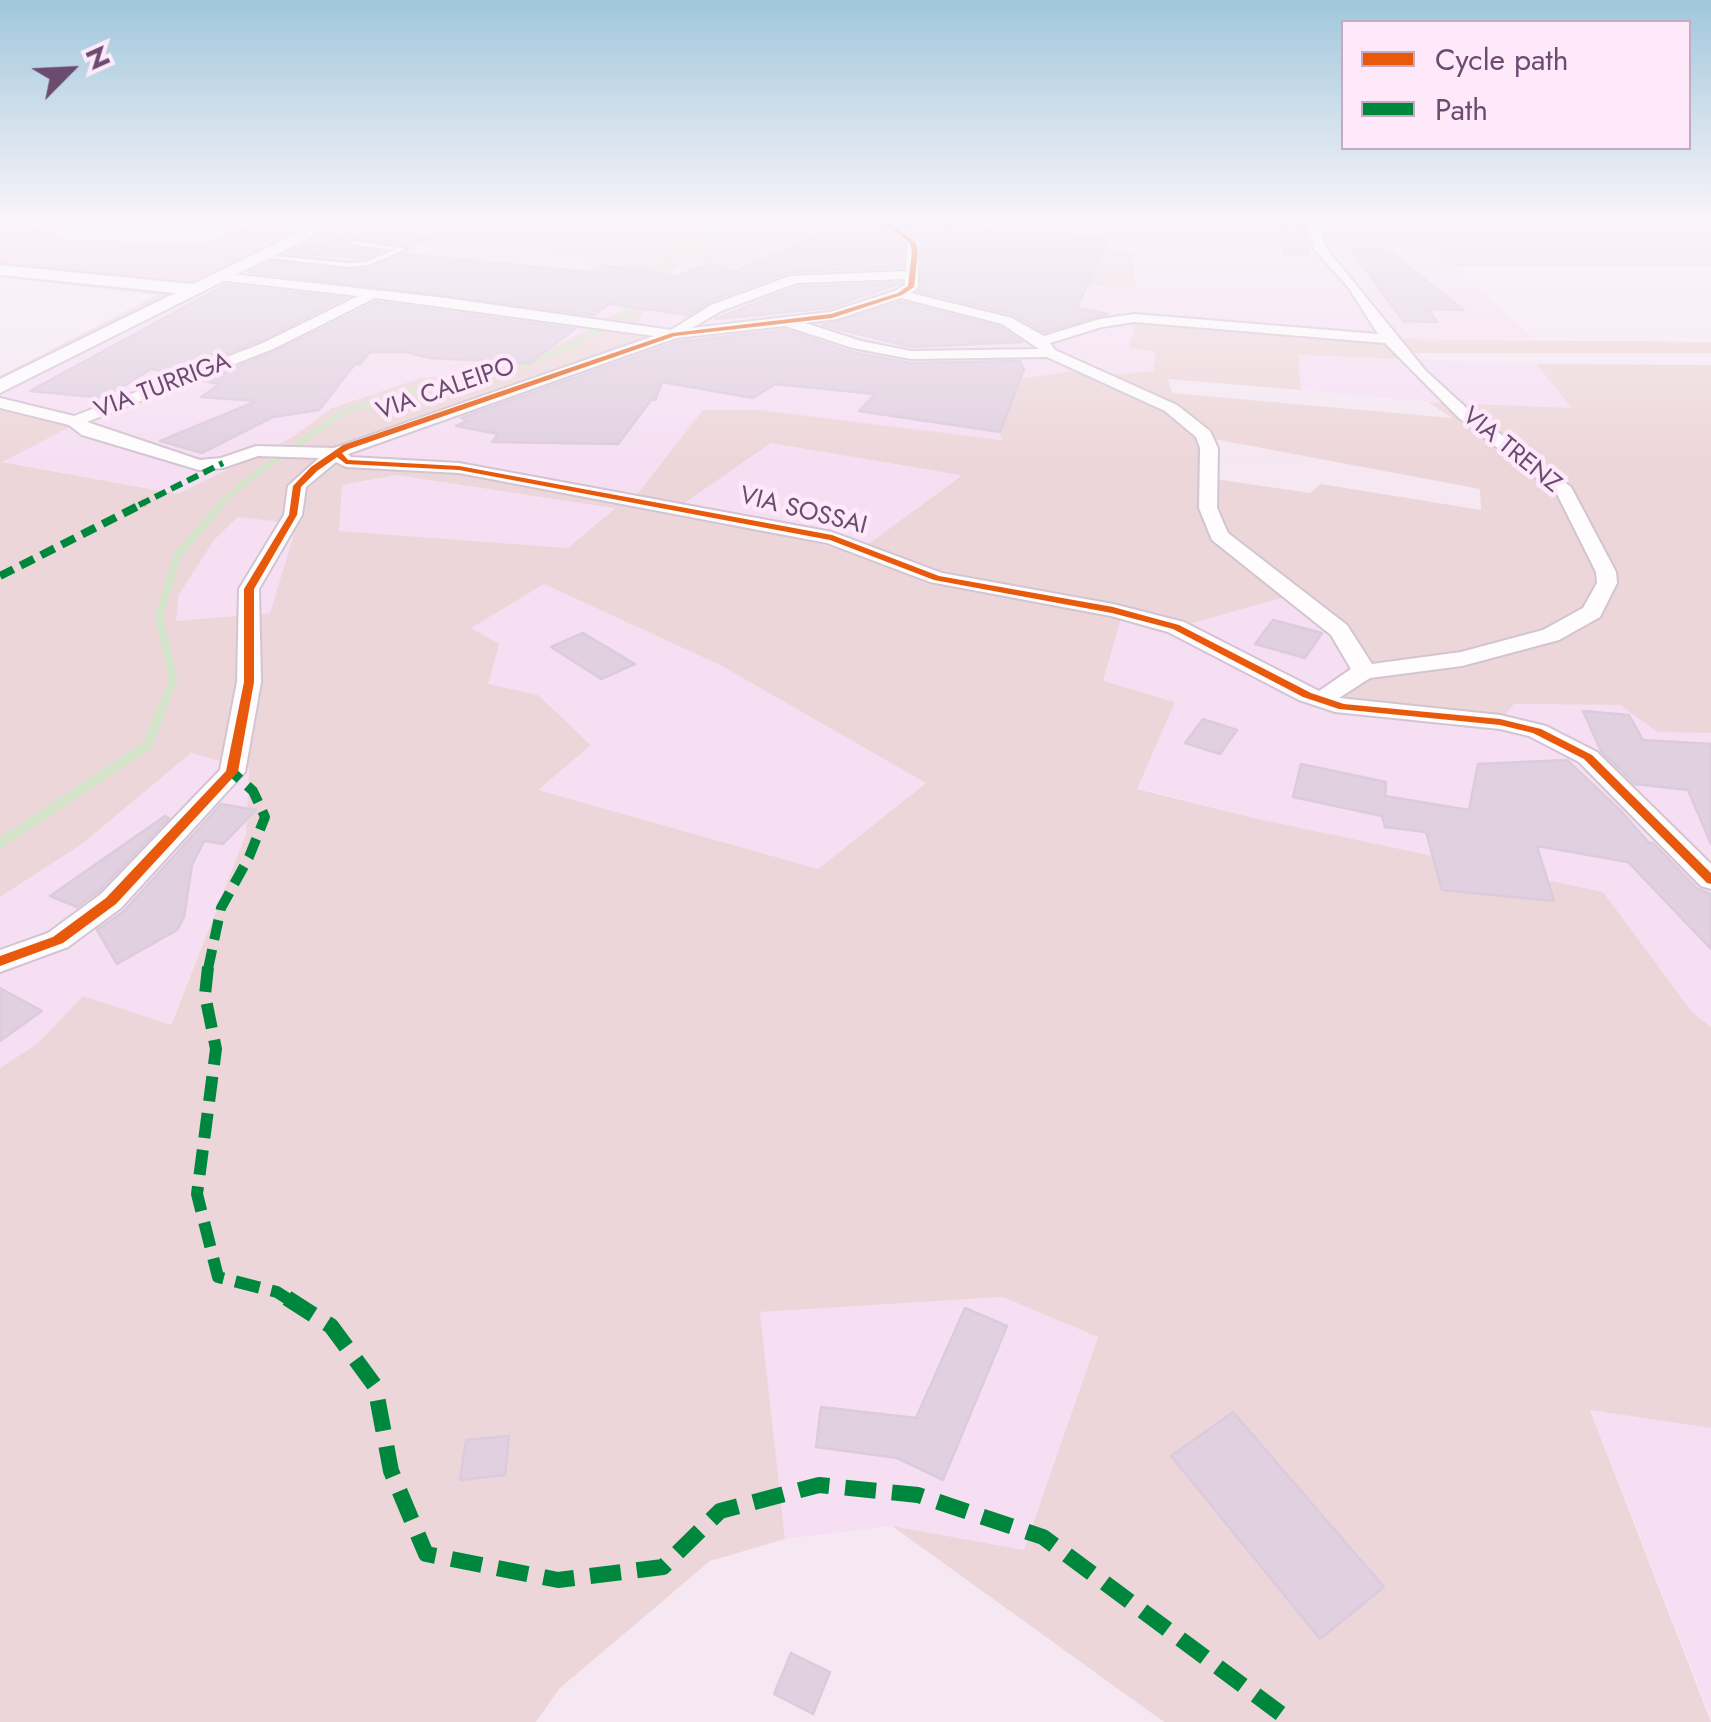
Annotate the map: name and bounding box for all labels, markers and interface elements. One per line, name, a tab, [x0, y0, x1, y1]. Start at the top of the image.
north arrow	[20, 20, 120, 120]
legend	[1341, 20, 1691, 150]
text: Cycle path	[1435, 38, 1568, 81]
text: N	[75, 39, 121, 76]
text: Path	[1435, 88, 1488, 131]
street label: VIA TURRIGA	[91, 347, 235, 427]
street label: VIA CALEIPO	[373, 352, 519, 428]
street label: VIA TRENZ	[1455, 402, 1567, 500]
street label: VIA SOSSAI	[736, 482, 870, 542]

